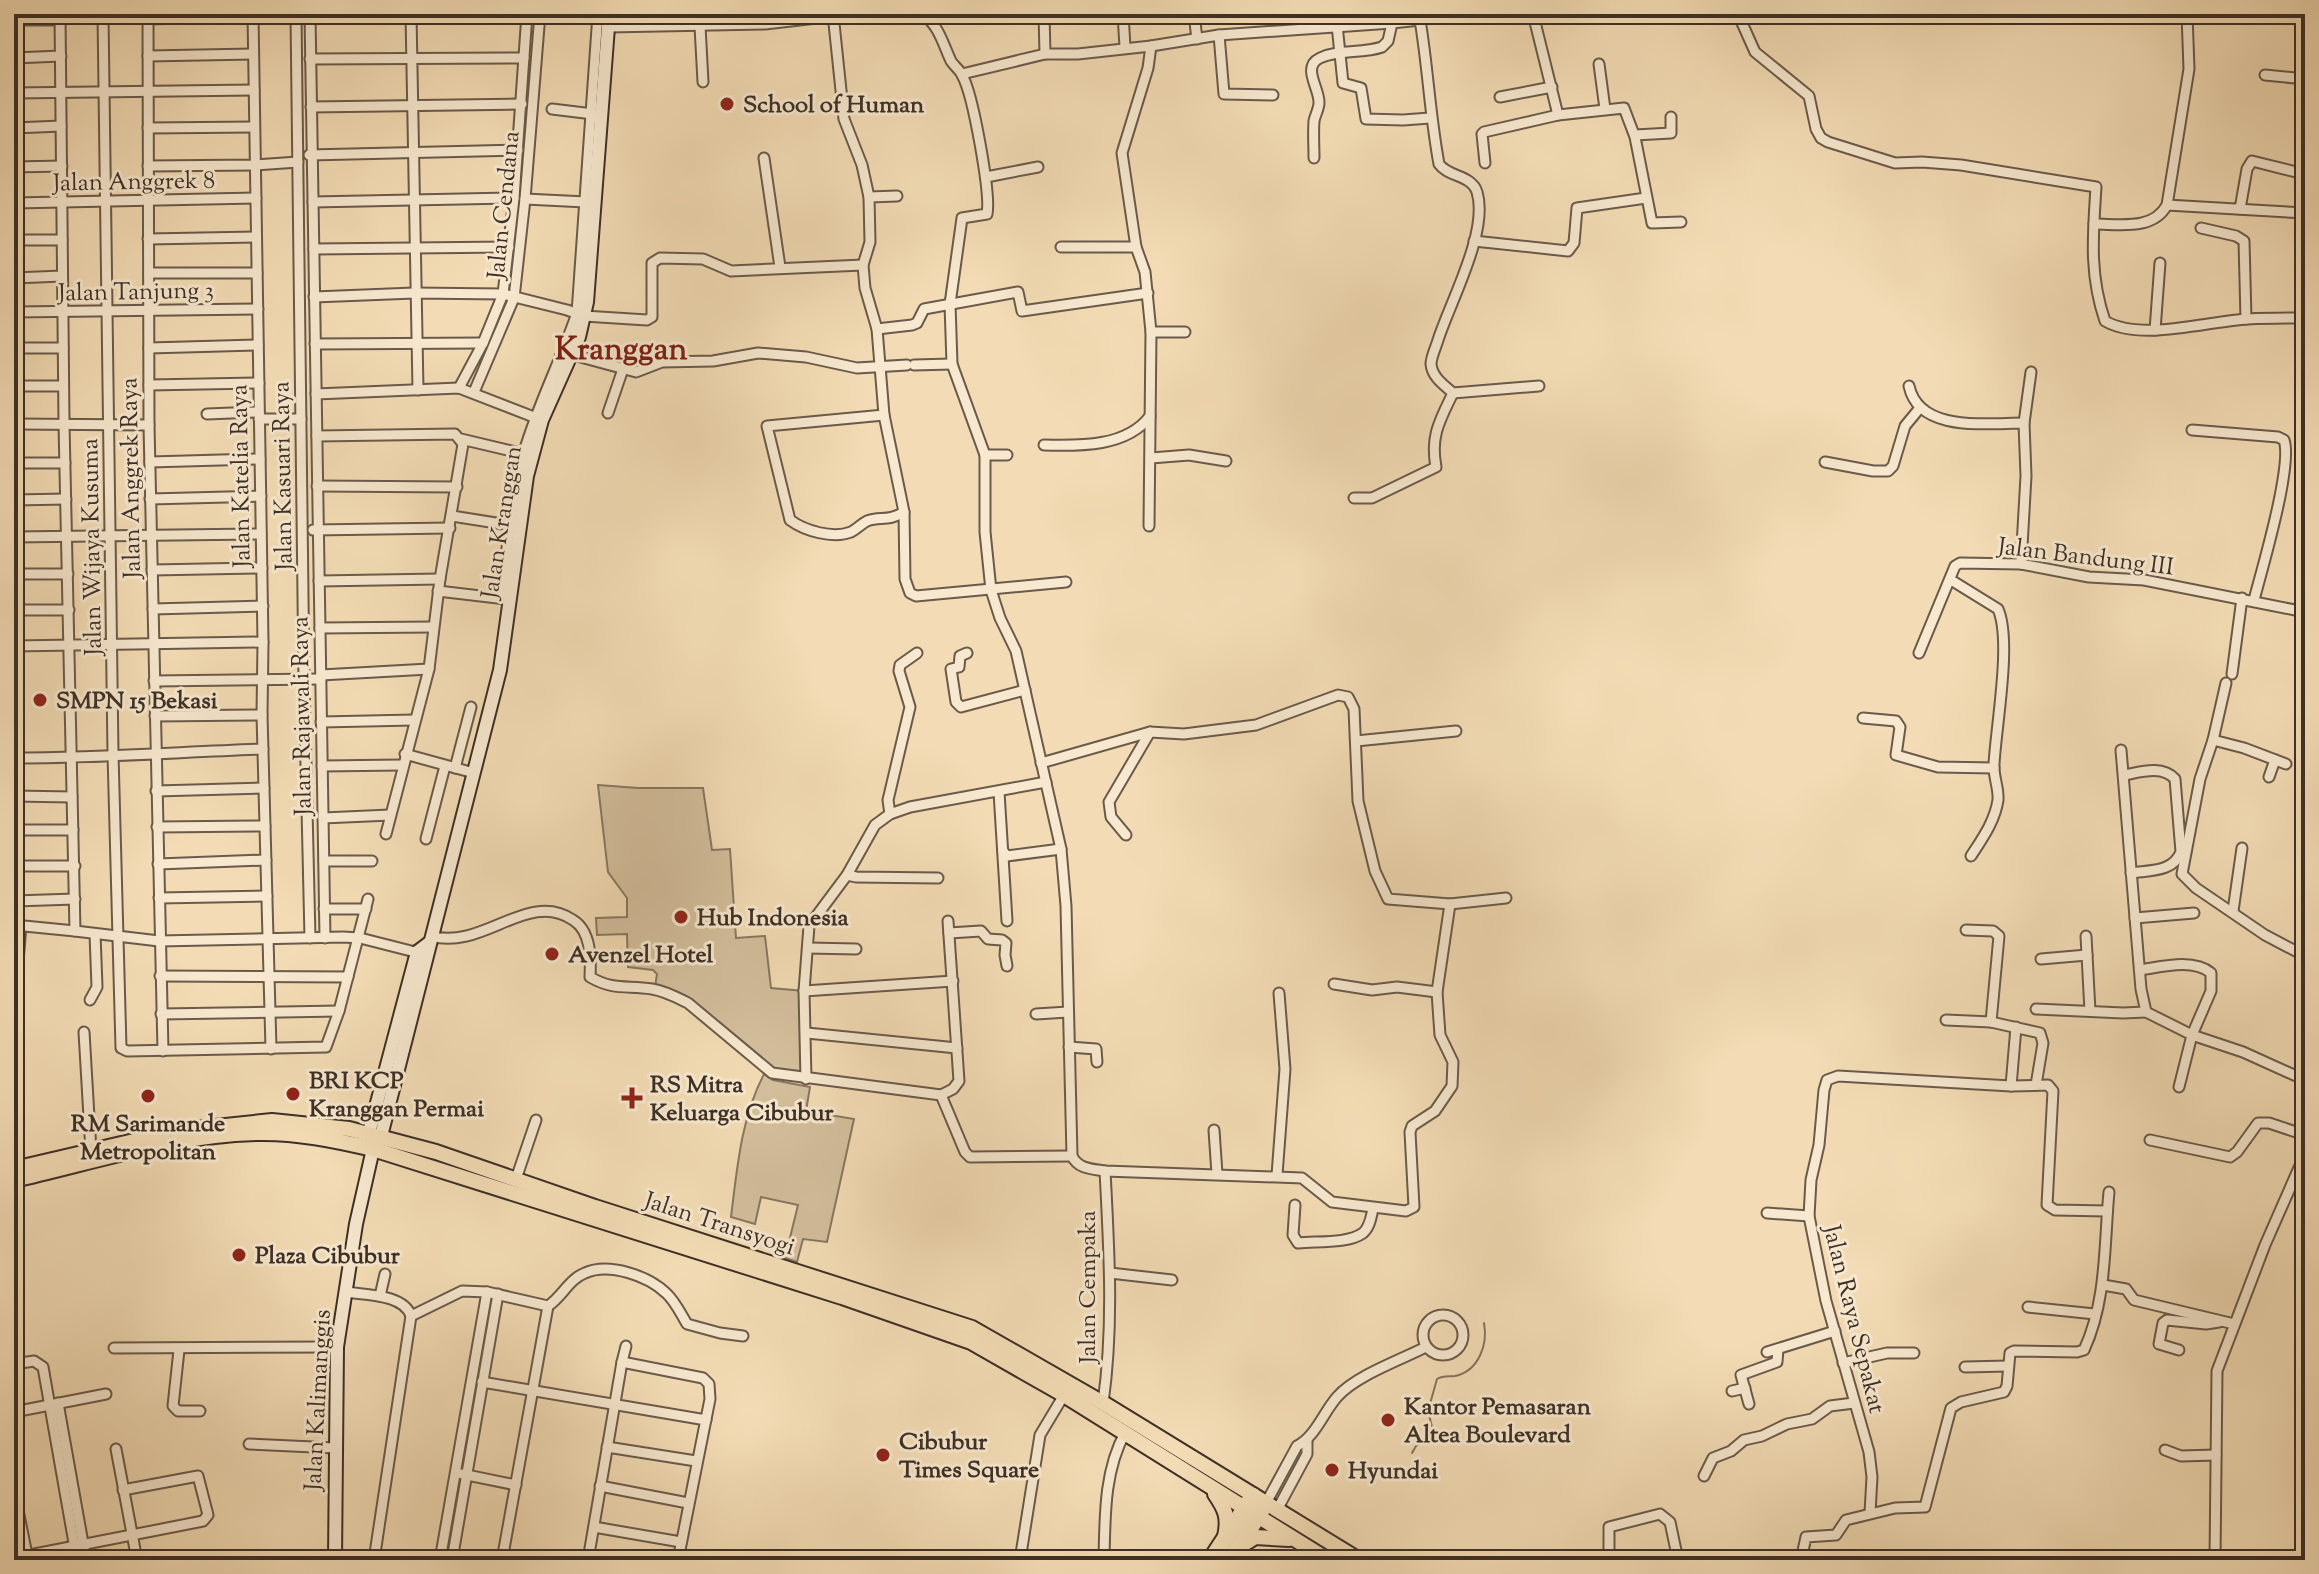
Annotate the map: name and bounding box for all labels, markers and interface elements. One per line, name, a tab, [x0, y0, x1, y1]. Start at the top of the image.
place label: School of Human	[743, 89, 925, 123]
marker: School of Human	[718, 95, 736, 113]
street label: Jalan Cendana	[480, 129, 530, 283]
street label: Jalan Anggrek 8	[51, 165, 215, 201]
street label: Jalan Tanjung 3	[56, 275, 214, 311]
district label: Kranggan	[555, 328, 687, 374]
street label: Jalan Anggrek Raya	[113, 377, 151, 581]
street label: Jalan Kasuari Raya	[265, 381, 303, 573]
street label: Jalan Katelia Raya	[223, 384, 261, 570]
street label: Jalan Wijaya Kusuma	[74, 438, 112, 658]
street label: Jalan Kranggan	[474, 443, 532, 603]
street label: Jalan Bandung III	[1994, 530, 2176, 586]
street label: Jalan Rajawali Raya	[284, 616, 322, 818]
place label: SMPN 15 Bekasi	[56, 685, 218, 719]
marker: SMPN 15 Bekasi	[31, 691, 49, 709]
place label: Hub Indonesia	[697, 902, 849, 936]
marker: Hub Indonesia	[672, 908, 690, 926]
place label: Avenzel Hotel	[568, 939, 714, 973]
marker: Avenzel Hotel	[543, 945, 561, 963]
place label: BRI KCP Kranggan Permai	[309, 1065, 484, 1127]
place label: RS Mitra Keluarga Cibubur	[650, 1069, 835, 1131]
marker: BRI KCP Kranggan Permai	[284, 1085, 302, 1103]
marker: RM Sarimande Metropolitan	[139, 1087, 157, 1105]
marker: RS Mitra Keluarga Cibubur	[621, 1087, 643, 1109]
place label: RM Sarimande Metropolitan	[71, 1108, 225, 1170]
street label: Jalan Transyogi	[638, 1184, 799, 1265]
street label: Jalan Cempaka	[1072, 1210, 1106, 1366]
street label: Jalan Raya Sepakat	[1813, 1220, 1893, 1417]
place label: Plaza Cibubur	[255, 1240, 401, 1274]
marker: Plaza Cibubur	[230, 1246, 248, 1264]
street label: Jalan Kalimanggis	[297, 1309, 341, 1494]
place label: Kantor Pemasaran Altea Boulevard	[1404, 1391, 1592, 1453]
marker: Kantor Pemasaran Altea Boulevard	[1379, 1411, 1397, 1429]
place label: Cibubur Times Square	[899, 1426, 1039, 1488]
marker: Cibubur Times Square	[874, 1446, 892, 1464]
place label: Hyundai	[1348, 1455, 1438, 1489]
marker: Hyundai	[1323, 1461, 1341, 1479]

